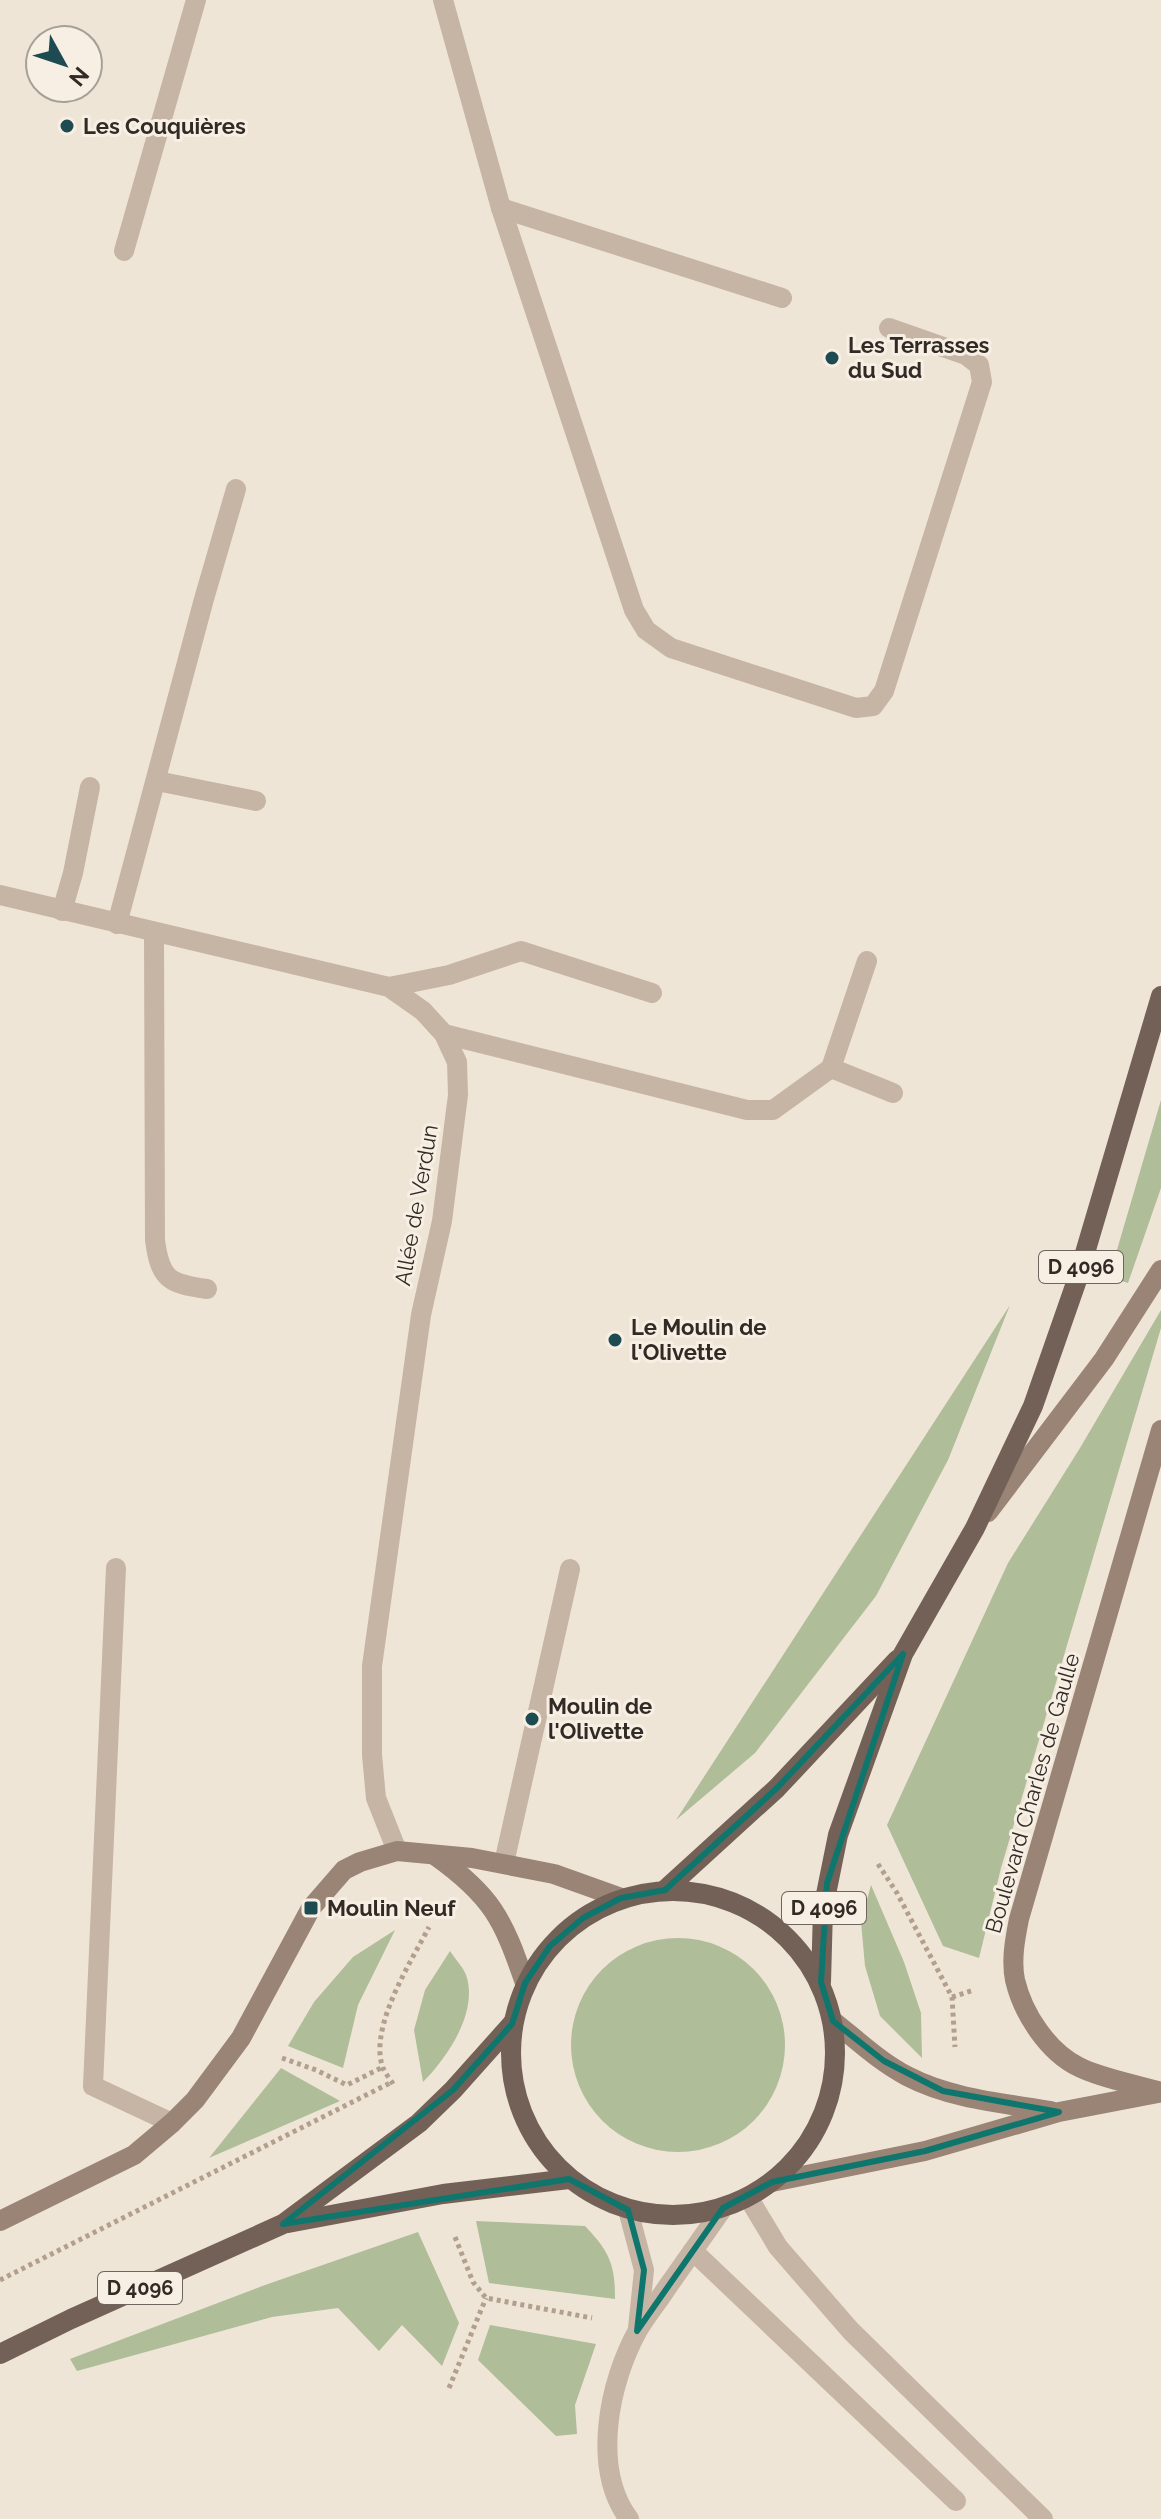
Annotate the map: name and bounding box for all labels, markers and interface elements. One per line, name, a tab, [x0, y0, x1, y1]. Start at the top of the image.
north arrow	[24, 24, 104, 104]
text: N	[64, 62, 95, 92]
place label: Les Couquières	[83, 113, 246, 139]
marker: Les Couquières	[58, 117, 76, 135]
place label: Les Terrasses du Sud	[848, 332, 990, 383]
marker: Les Terrasses du Sud	[823, 349, 841, 367]
street label: Allée de Verdun	[389, 1122, 443, 1288]
road number: D 4096	[1039, 1251, 1123, 1283]
place label: Le Moulin de l'Olivette	[631, 1314, 767, 1365]
marker: Le Moulin de l'Olivette	[606, 1331, 624, 1349]
street label: Boulevard Charles de Gaulle	[980, 1650, 1085, 1936]
place label: Moulin de l'Olivette	[548, 1693, 652, 1744]
marker: Moulin de l'Olivette	[523, 1710, 541, 1728]
road number: D 4096	[782, 1892, 866, 1924]
place label: Moulin Neuf	[327, 1895, 456, 1921]
marker: Moulin Neuf	[302, 1899, 320, 1917]
road number: D 4096	[98, 2272, 182, 2304]

